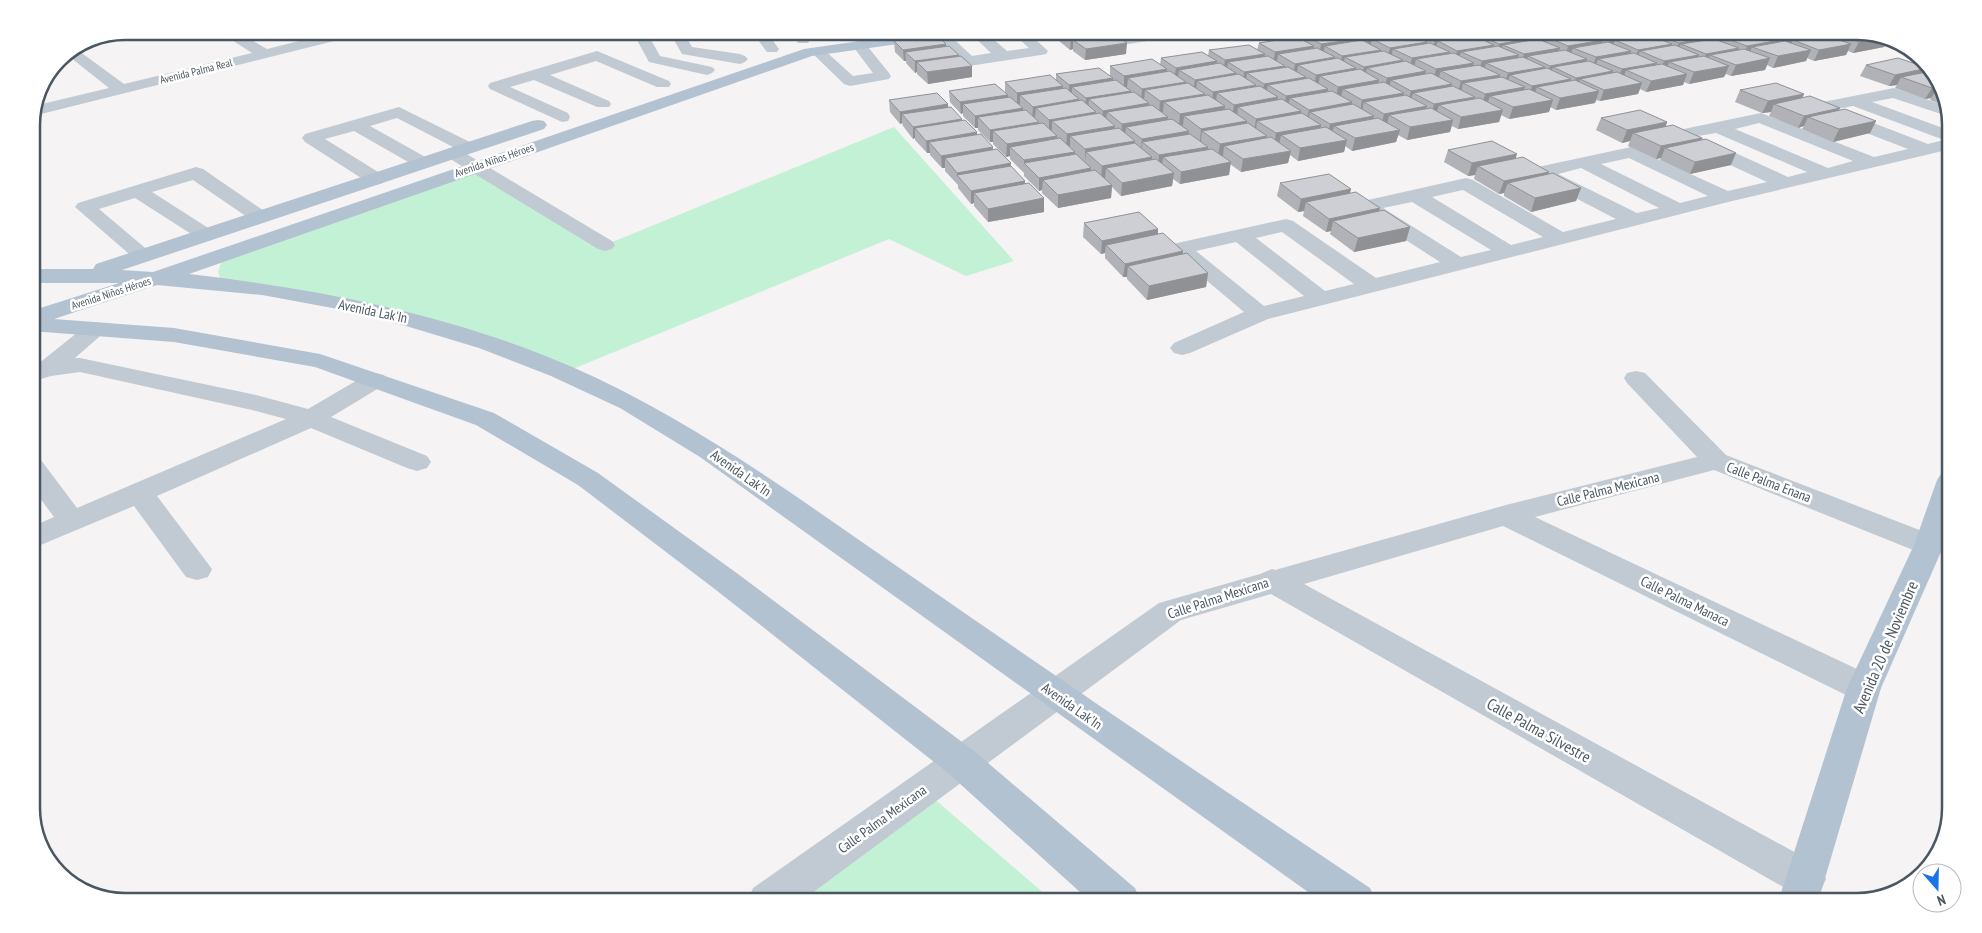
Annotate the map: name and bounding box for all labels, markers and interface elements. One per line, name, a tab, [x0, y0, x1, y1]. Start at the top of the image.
street label: Avenida Palma Real	[158, 55, 234, 87]
street label: Avenida Niños Héroes	[453, 140, 536, 180]
street label: Avenida Niños Héroes	[69, 273, 153, 312]
street label: Avenida Lak'In	[337, 295, 409, 327]
street label: Avenida Lak'In	[707, 446, 775, 500]
street label: Calle Palma Enana	[1724, 458, 1814, 506]
street label: Calle Palma Mexicana	[1555, 468, 1661, 510]
street label: Calle Palma Manaca	[1638, 572, 1732, 630]
street label: Calle Palma Mexicana	[1165, 573, 1271, 623]
street label: Avenida 20 de Noviembre	[1848, 578, 1922, 716]
street label: Avenida Lak'In	[1038, 679, 1106, 733]
street label: Calle Palma Silvestre	[1484, 693, 1594, 767]
street label: Calle Palma Mexicana	[834, 781, 930, 857]
north arrow	[1912, 863, 1962, 913]
text: N	[1935, 890, 1948, 910]

